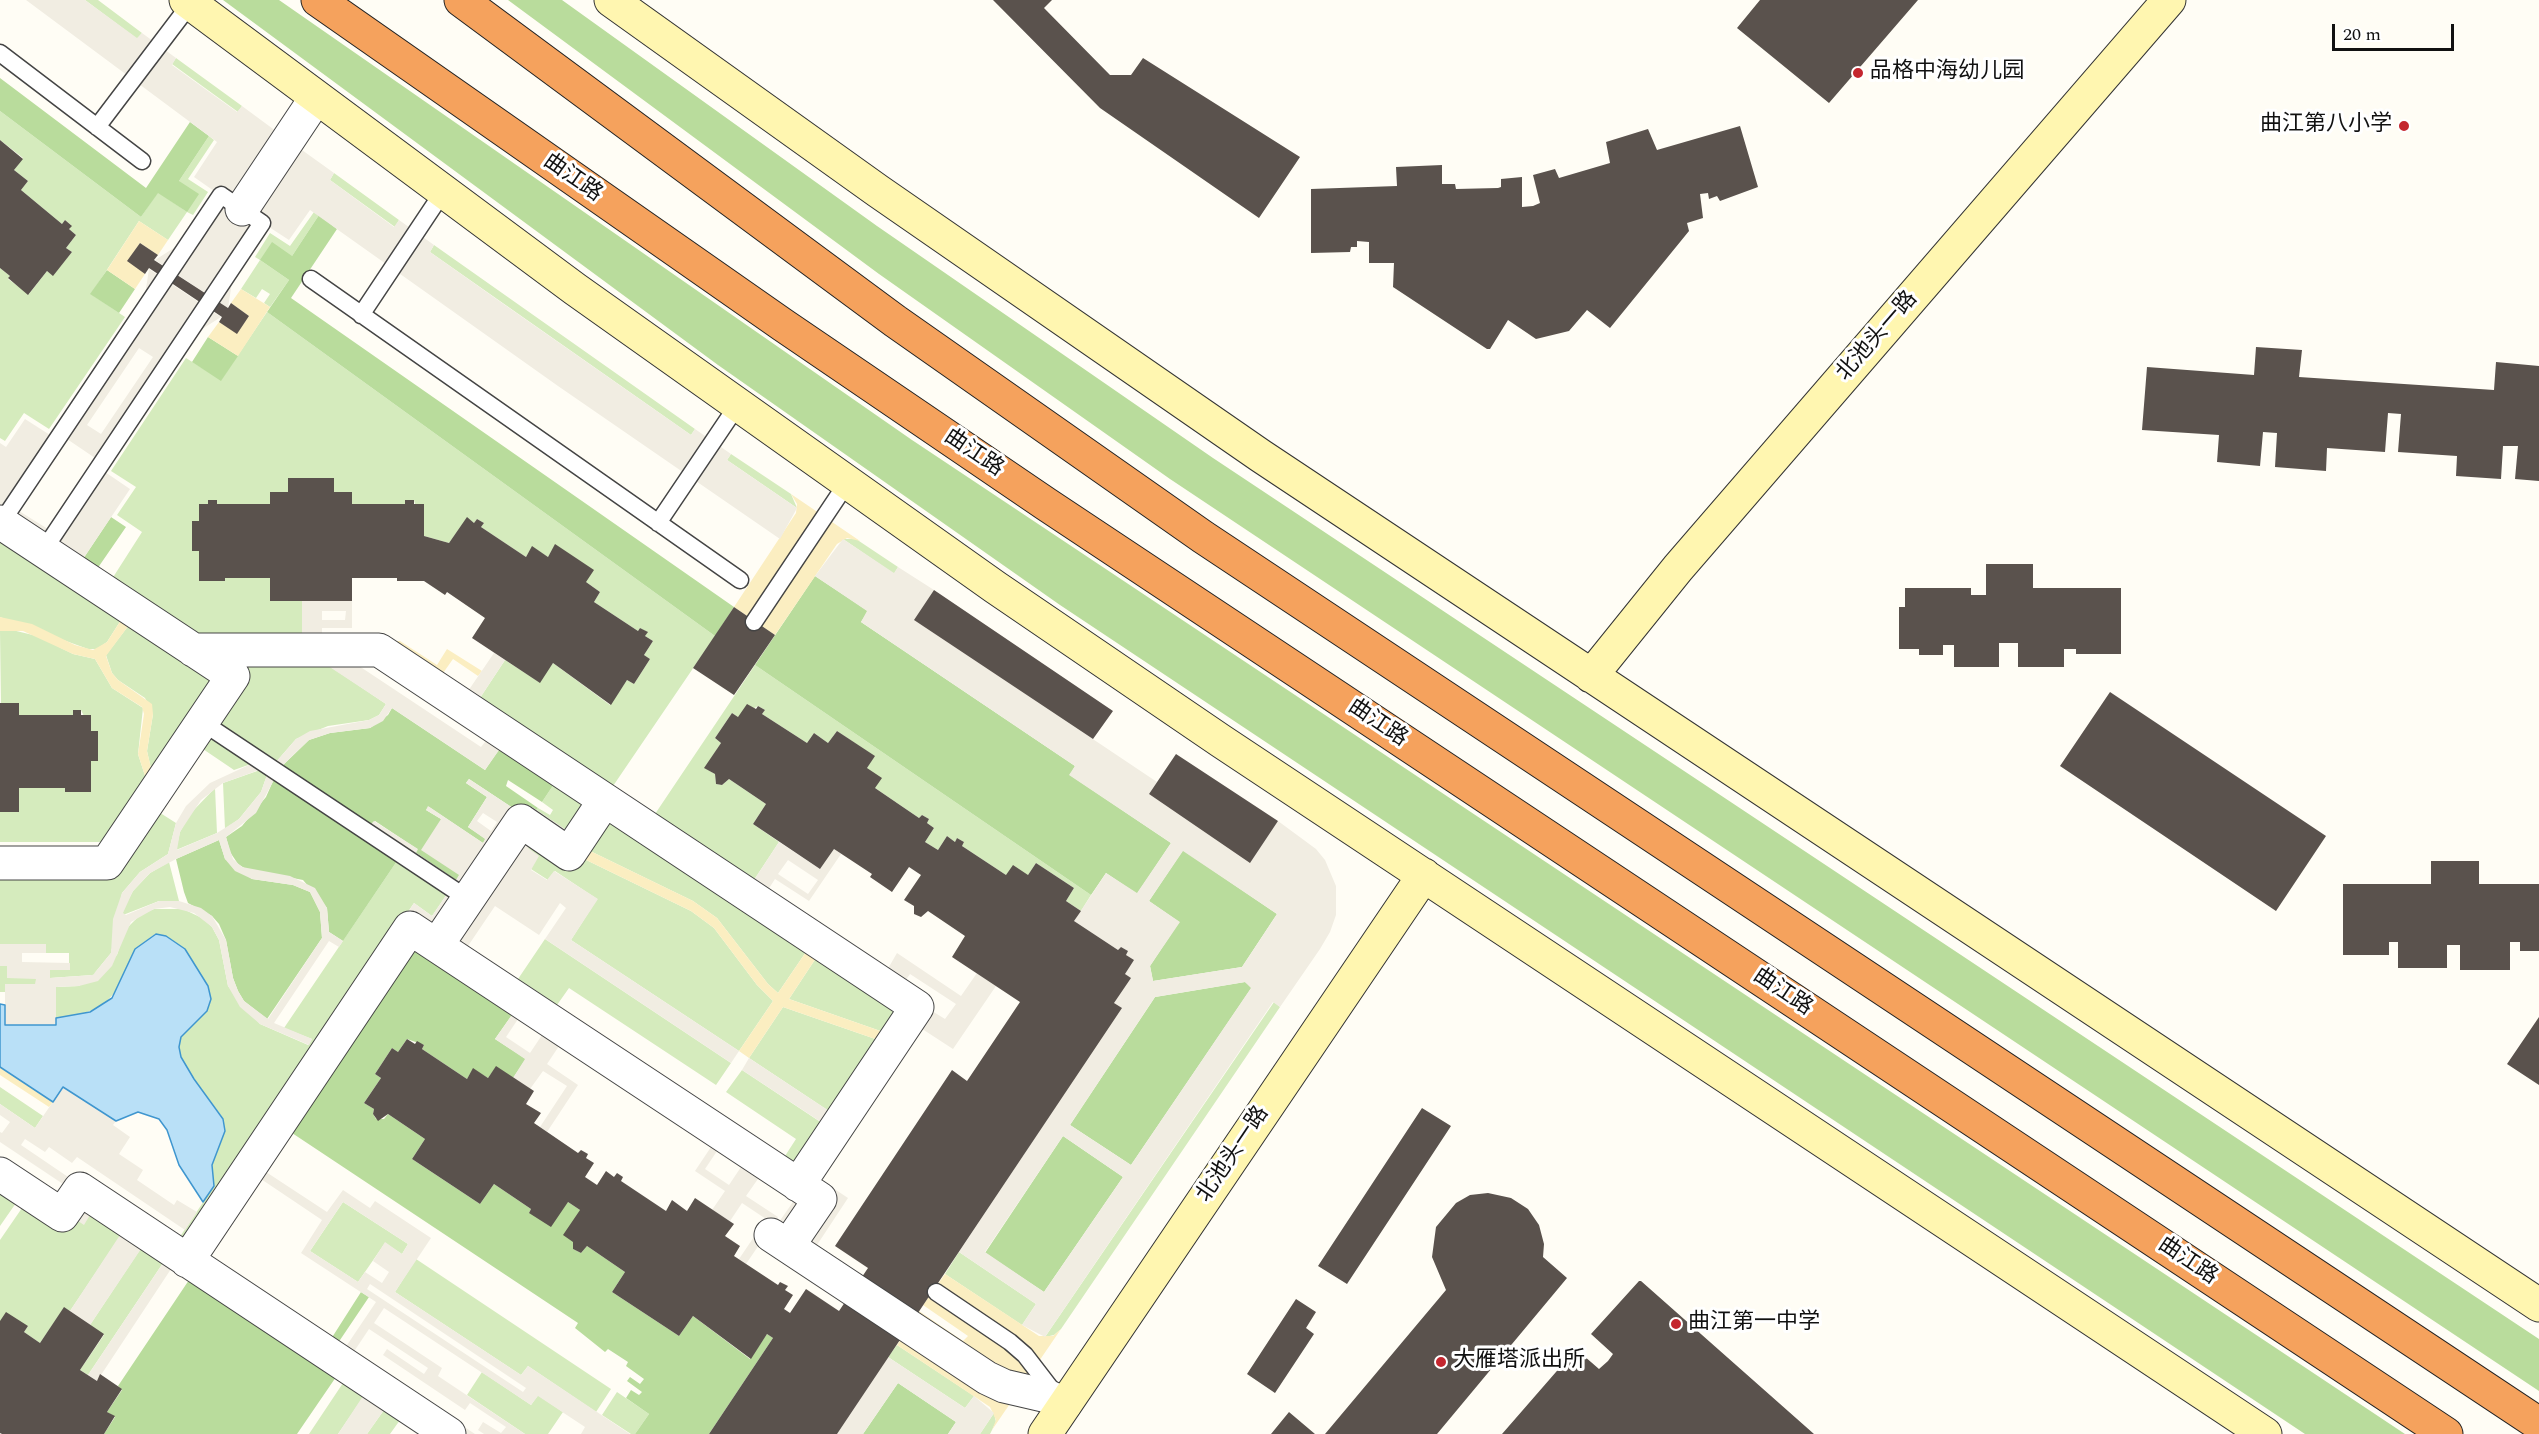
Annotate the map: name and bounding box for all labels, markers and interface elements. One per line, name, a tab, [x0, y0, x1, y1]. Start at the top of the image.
scale bar	[2335, 12, 2456, 50]
text: 20 m	[2343, 21, 2381, 48]
place label: 品格中海幼儿园	[1870, 60, 2024, 86]
marker: 品格中海幼儿园	[1851, 66, 1865, 80]
place label: 曲江第八小学	[2260, 113, 2392, 139]
marker: 曲江第八小学	[2397, 119, 2411, 133]
street label: 曲江路	[537, 149, 607, 209]
street label: 北池头一路	[1832, 287, 1924, 387]
street label: 曲江路	[938, 425, 1008, 483]
street label: 曲江路	[1342, 695, 1412, 753]
street label: 曲江路	[1747, 964, 1817, 1022]
street label: 北池头一路	[1192, 1102, 1276, 1208]
street label: 曲江路	[2152, 1233, 2222, 1291]
place label: 曲江第一中学	[1688, 1311, 1820, 1337]
marker: 曲江第一中学	[1669, 1317, 1683, 1331]
place label: 大雁塔派出所	[1453, 1349, 1585, 1375]
marker: 大雁塔派出所	[1434, 1355, 1448, 1369]

